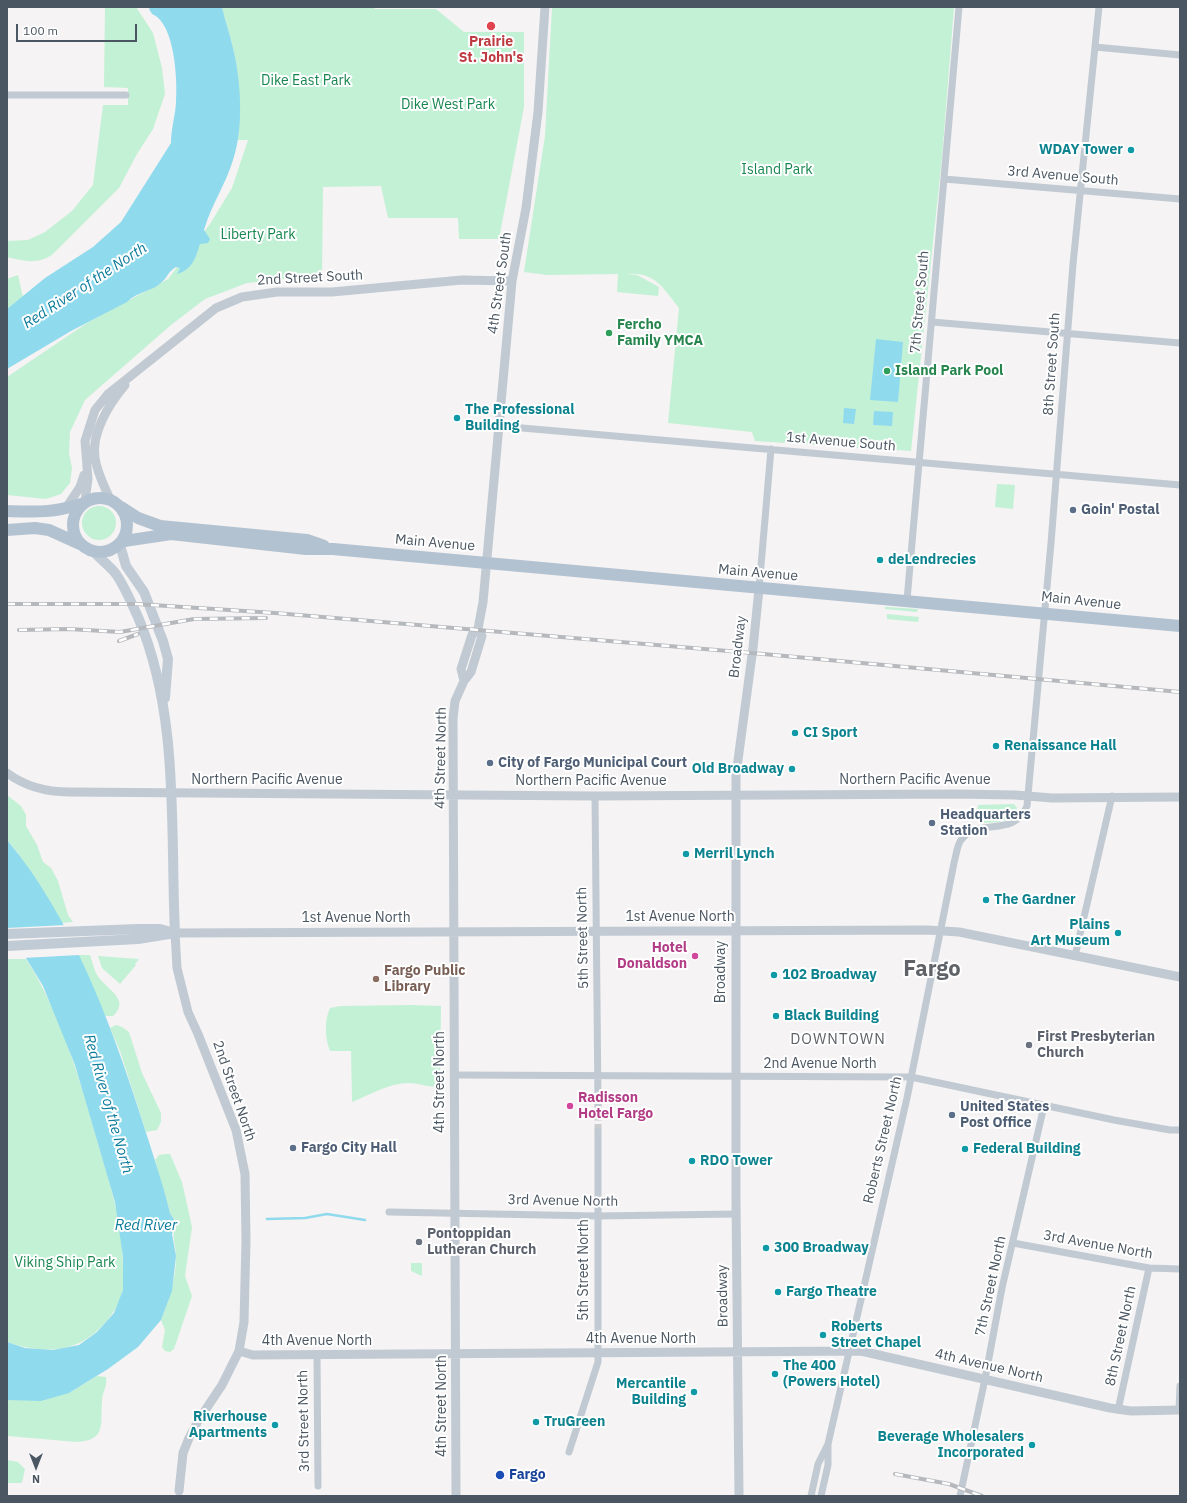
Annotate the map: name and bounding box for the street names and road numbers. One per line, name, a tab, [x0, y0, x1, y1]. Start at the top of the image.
street label: 3rd Avenue South	[1007, 163, 1119, 189]
street label: 4th Street South	[485, 231, 515, 335]
street label: 7th Street South	[907, 250, 933, 354]
street label: 2nd Street South	[256, 267, 364, 289]
street label: 8th Street South	[1040, 312, 1064, 416]
street label: 1st Avenue South	[785, 429, 897, 455]
street label: Main Avenue	[394, 531, 476, 555]
street label: Main Avenue	[717, 561, 799, 585]
street label: Main Avenue	[1040, 588, 1122, 614]
street label: Broadway	[726, 615, 750, 679]
street label: 4th Street North	[432, 707, 450, 809]
street label: Northern Pacific Avenue	[191, 772, 343, 788]
street label: Northern Pacific Avenue	[839, 772, 991, 788]
street label: Northern Pacific Avenue	[515, 773, 667, 789]
street label: 5th Street North	[574, 887, 592, 989]
street label: 1st Avenue North	[625, 909, 735, 925]
street label: 1st Avenue North	[301, 910, 411, 926]
street label: Broadway	[713, 941, 729, 1003]
street label: 4th Street North	[432, 1031, 448, 1133]
street label: 2nd Street North	[209, 1038, 259, 1144]
street label: 2nd Avenue North	[763, 1056, 877, 1072]
street label: Roberts Street North	[860, 1075, 906, 1205]
street label: 3rd Avenue North	[507, 1192, 619, 1210]
street label: 5th Street North	[576, 1219, 592, 1321]
street label: 3rd Avenue North	[1042, 1227, 1154, 1263]
street label: 7th Street North	[972, 1234, 1010, 1338]
street label: Broadway	[714, 1265, 732, 1327]
street label: 8th Street North	[1102, 1284, 1140, 1388]
street label: 4th Avenue North	[586, 1331, 696, 1347]
street label: 4th Avenue North	[262, 1333, 372, 1349]
street label: 4th Avenue North	[933, 1345, 1045, 1387]
street label: 4th Street North	[434, 1355, 450, 1457]
street label: 3rd Street North	[295, 1370, 313, 1472]

